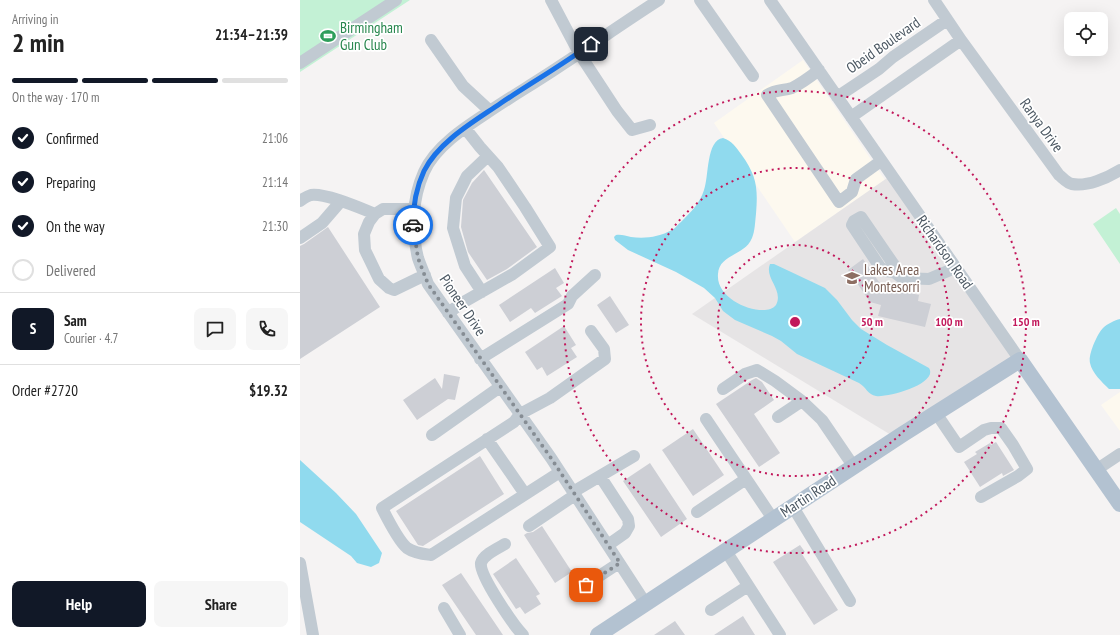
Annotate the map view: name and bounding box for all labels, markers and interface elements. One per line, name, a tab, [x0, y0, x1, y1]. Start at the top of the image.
text: Arriving in	[12, 11, 59, 28]
map controls	[1064, 12, 1108, 56]
button: locate	[1064, 12, 1108, 56]
street label: Obeid Boulevard	[842, 13, 924, 77]
place label: Birmingham Gun Club	[340, 18, 403, 54]
text: 21:34–21:39	[215, 25, 288, 44]
text: 2 min	[12, 26, 65, 59]
sports icon: Birmingham Gun Club	[319, 27, 337, 45]
pin	[574, 27, 608, 61]
icon: home	[580, 33, 602, 55]
text: On the way · 170 m	[12, 89, 99, 106]
street label: Ranya Drive	[1016, 94, 1068, 156]
icon: check	[12, 127, 34, 149]
text: Confirmed	[46, 129, 99, 148]
text: 21:06	[262, 130, 288, 147]
icon: check	[12, 171, 34, 193]
text: Preparing	[46, 173, 96, 192]
text: 21:14	[262, 174, 288, 191]
courier	[393, 205, 433, 245]
street label: Richardson Road	[913, 211, 977, 293]
icon: car	[402, 214, 424, 236]
icon: check	[12, 215, 34, 237]
text: On the way	[46, 217, 105, 236]
text: 21:30	[262, 218, 288, 235]
place label: Lakes Area Montesorri	[864, 260, 920, 296]
text: Delivered	[46, 261, 96, 280]
school or university icon: Lakes Area Montesorri	[843, 269, 861, 287]
street label: Pioneer Drive	[436, 271, 490, 339]
button: chat	[194, 308, 236, 350]
button: phone	[246, 308, 288, 350]
text: Sam	[64, 311, 87, 330]
text: 50 m	[861, 314, 883, 329]
text: 100 m	[935, 314, 963, 329]
text: 150 m	[1012, 314, 1040, 329]
centre of rings	[788, 315, 802, 329]
text: S	[30, 319, 36, 338]
text: Courier · 4.7	[64, 330, 118, 347]
text: Order #2720	[12, 381, 78, 400]
text: $19.32	[249, 381, 288, 400]
street label: Martin Road	[777, 471, 839, 521]
pin	[569, 568, 603, 602]
icon: bag	[575, 574, 597, 596]
button: Help	[12, 581, 146, 627]
button: Share	[154, 581, 288, 627]

